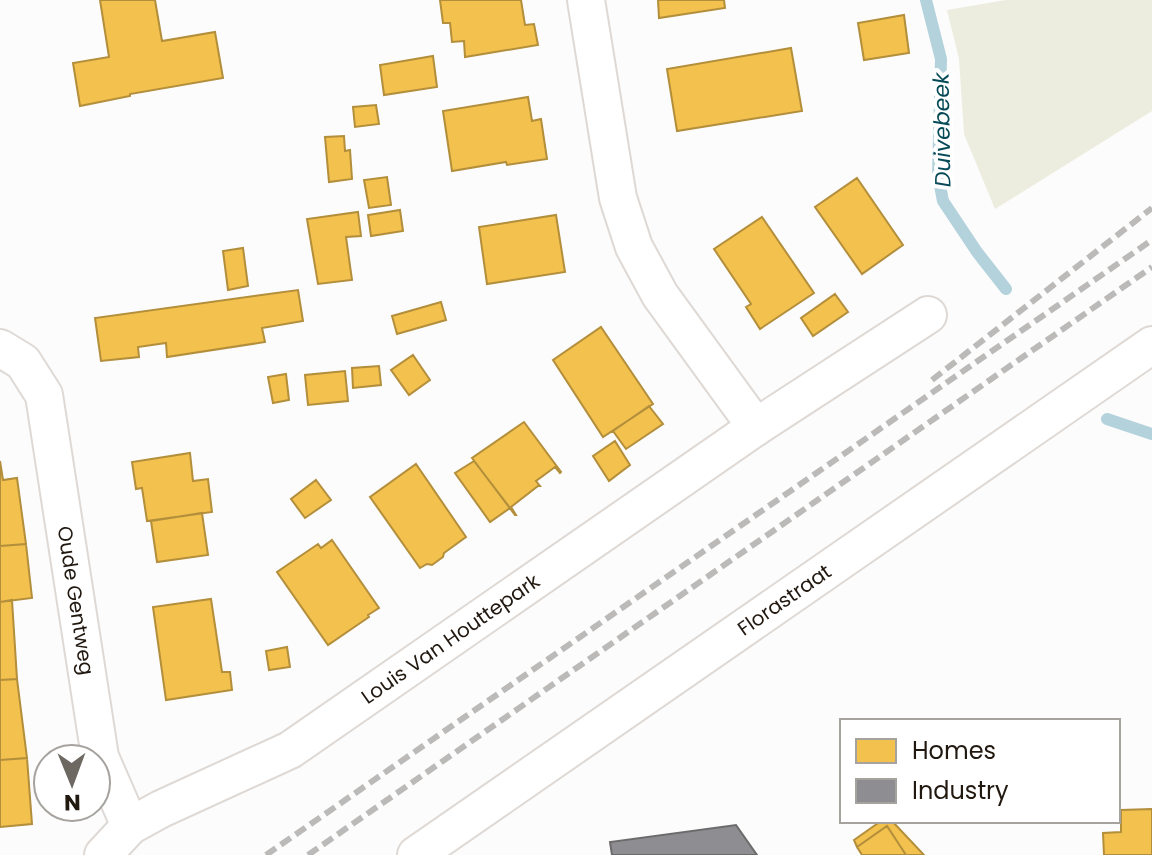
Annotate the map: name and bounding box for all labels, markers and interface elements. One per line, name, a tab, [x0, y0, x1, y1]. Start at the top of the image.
water label: Duivebeek	[925, 71, 958, 188]
street label: Oude Gentweg	[50, 524, 101, 677]
street label: Florastraat	[732, 557, 837, 642]
street label: Louis Van Houttepark	[356, 567, 546, 711]
legend	[840, 719, 1120, 823]
text: Homes	[912, 734, 996, 767]
north arrow	[32, 743, 112, 823]
text: Industry	[912, 774, 1009, 807]
text: N	[64, 787, 81, 818]

